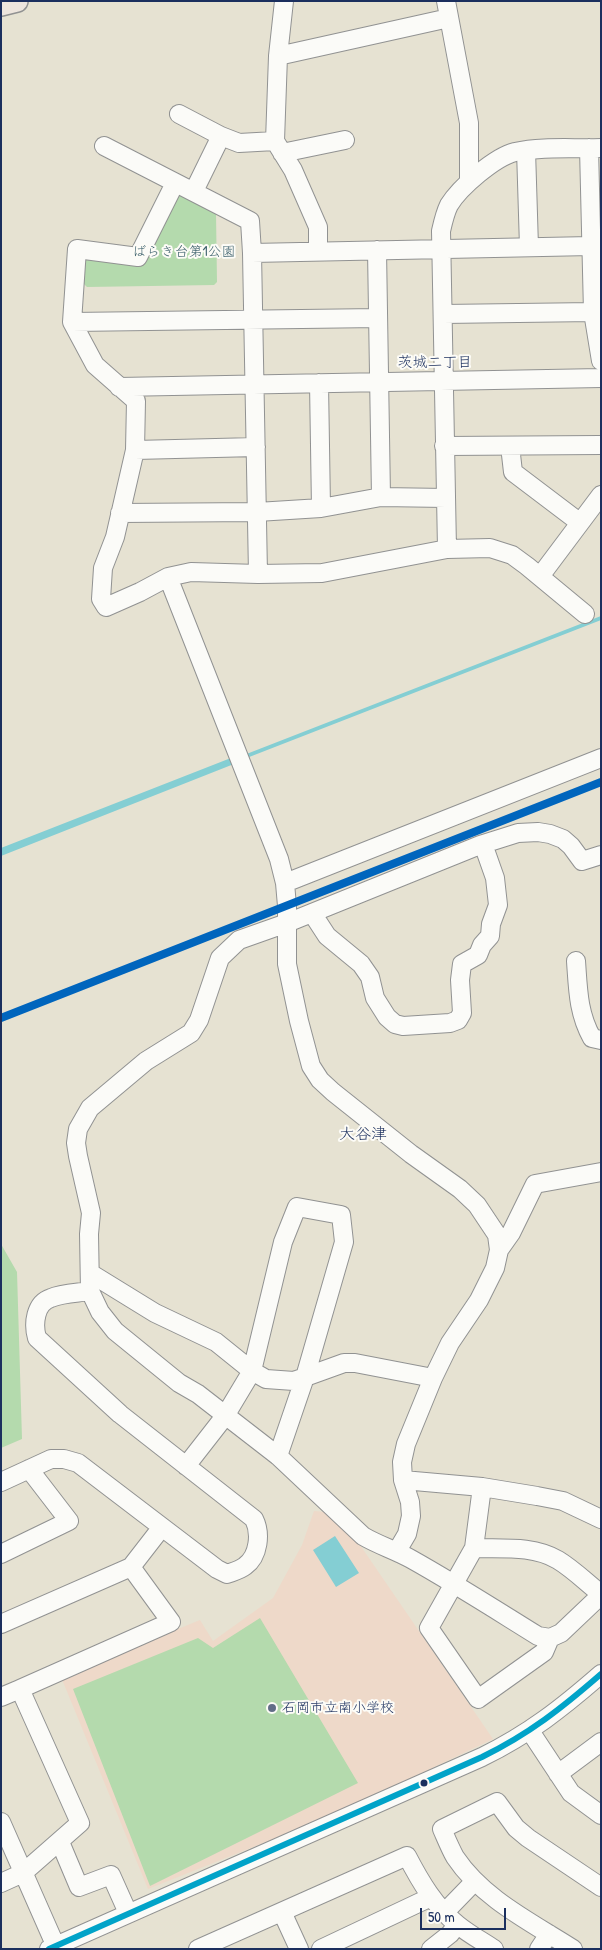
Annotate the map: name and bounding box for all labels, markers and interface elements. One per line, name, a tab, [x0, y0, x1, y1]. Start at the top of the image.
park label: ばらき台第1公園	[132, 244, 236, 260]
district label: 茨城二丁目	[398, 354, 472, 372]
district label: 大谷津	[339, 1125, 387, 1145]
place label: 石岡市立南小学校	[282, 1700, 394, 1716]
marker: 石岡市立南小学校	[266, 1702, 278, 1714]
unlabelled marker	[419, 1778, 429, 1788]
scale bar	[422, 1898, 508, 1930]
text: 50 m	[428, 1906, 455, 1927]

